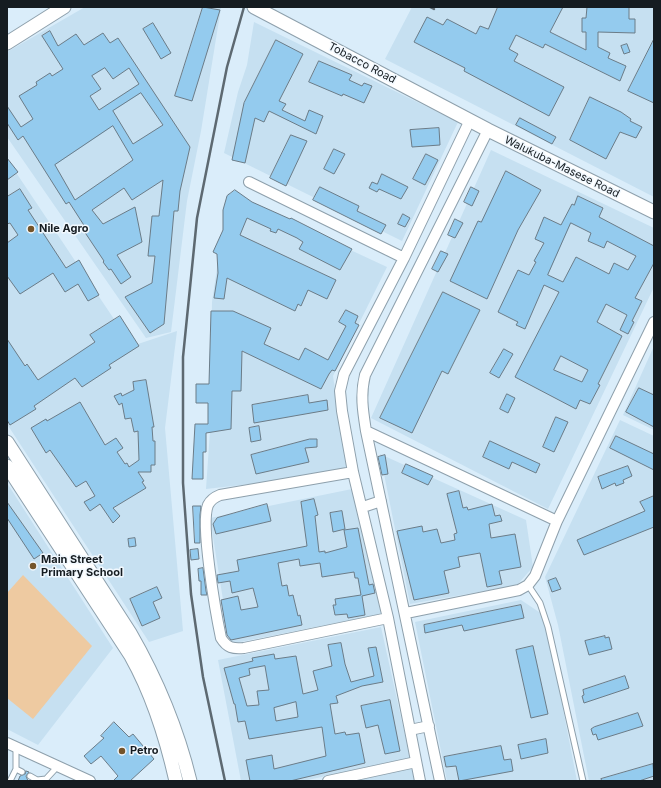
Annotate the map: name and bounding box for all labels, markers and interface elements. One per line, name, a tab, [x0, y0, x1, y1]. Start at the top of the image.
street label: Tobacco Road	[326, 40, 398, 86]
street label: Walukuba-Masese Road	[502, 133, 622, 201]
place label: Nile Agro	[39, 222, 88, 236]
marker: Nile Agro	[26, 224, 36, 234]
place label: Main Street Primary School	[41, 553, 123, 579]
marker: Main Street Primary School	[28, 561, 38, 571]
place label: Petro	[130, 744, 159, 758]
marker: Petro	[117, 746, 127, 756]

